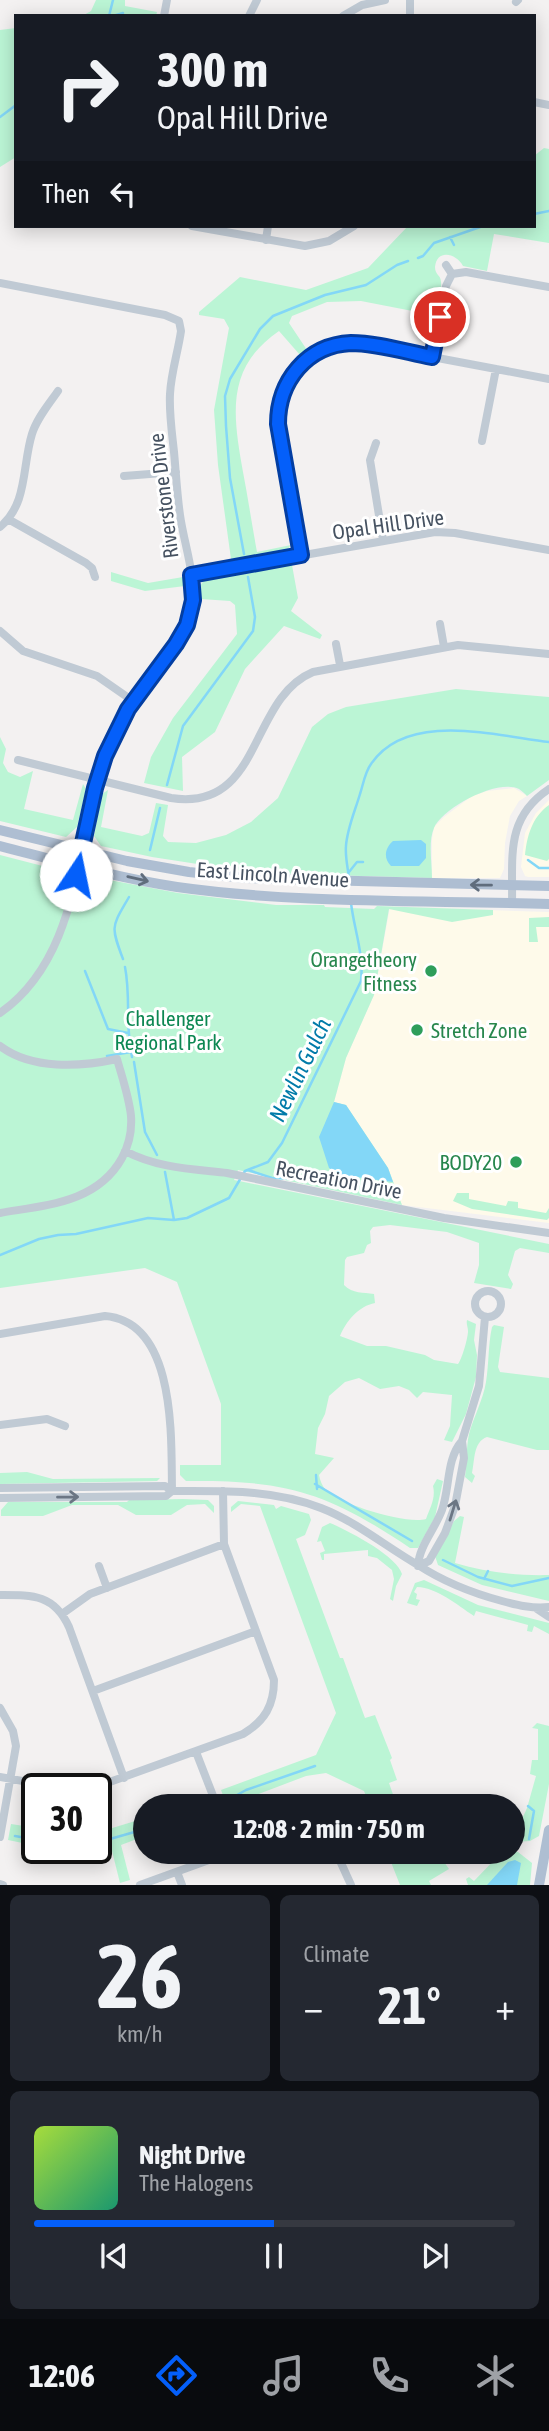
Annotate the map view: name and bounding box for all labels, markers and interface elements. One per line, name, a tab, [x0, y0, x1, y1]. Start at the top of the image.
text: 300 m	[157, 41, 268, 97]
icon: right	[42, 42, 133, 133]
text: Opal Hill Drive	[157, 99, 328, 136]
icon: left	[104, 175, 142, 213]
text: Then	[42, 179, 90, 209]
pin	[410, 287, 470, 347]
icon: arrive	[421, 298, 459, 336]
street label: Riverstone Drive	[143, 432, 183, 560]
street label: Opal Hill Drive	[331, 504, 445, 544]
position arrow	[39, 838, 113, 912]
street label: East Lincoln Avenue	[196, 857, 350, 891]
one-way arrow	[126, 873, 149, 887]
one-way arrow	[470, 878, 493, 892]
place label: Orangetheory Fitness	[310, 947, 417, 995]
marker: Orangetheory Fitness	[423, 963, 439, 979]
park label: Challenger Regional Park	[114, 1006, 222, 1054]
water label: Newlin Gulch	[264, 1014, 336, 1126]
place label: Stretch Zone	[431, 1018, 527, 1042]
marker: Stretch Zone	[409, 1022, 425, 1038]
place label: BODY20	[440, 1150, 502, 1174]
marker: BODY20	[508, 1154, 524, 1170]
street label: Recreation Drive	[274, 1155, 404, 1203]
one-way arrow	[56, 1490, 79, 1504]
one-way arrow	[448, 1499, 461, 1521]
speed limit sign: 30	[21, 1773, 112, 1864]
text: 12:08 · 2 min · 750 m	[233, 1814, 425, 1844]
text: 26	[97, 1923, 183, 2027]
text: Climate	[304, 1941, 369, 1967]
text: 21°	[378, 1975, 441, 2035]
text: −	[304, 1985, 323, 2028]
text: +	[495, 1985, 515, 2028]
text: km/h	[117, 2021, 163, 2047]
text: Night Drive	[139, 2140, 246, 2170]
text: The Halogens	[139, 2170, 253, 2196]
icon: previous	[95, 2237, 133, 2275]
icon: pause	[255, 2237, 293, 2275]
icon: next	[416, 2237, 454, 2275]
icon: directions	[152, 2351, 201, 2400]
icon: music	[259, 2351, 308, 2400]
icon: phone	[365, 2351, 414, 2400]
icon: climate	[471, 2351, 520, 2400]
text: 12:06	[29, 2357, 95, 2394]

